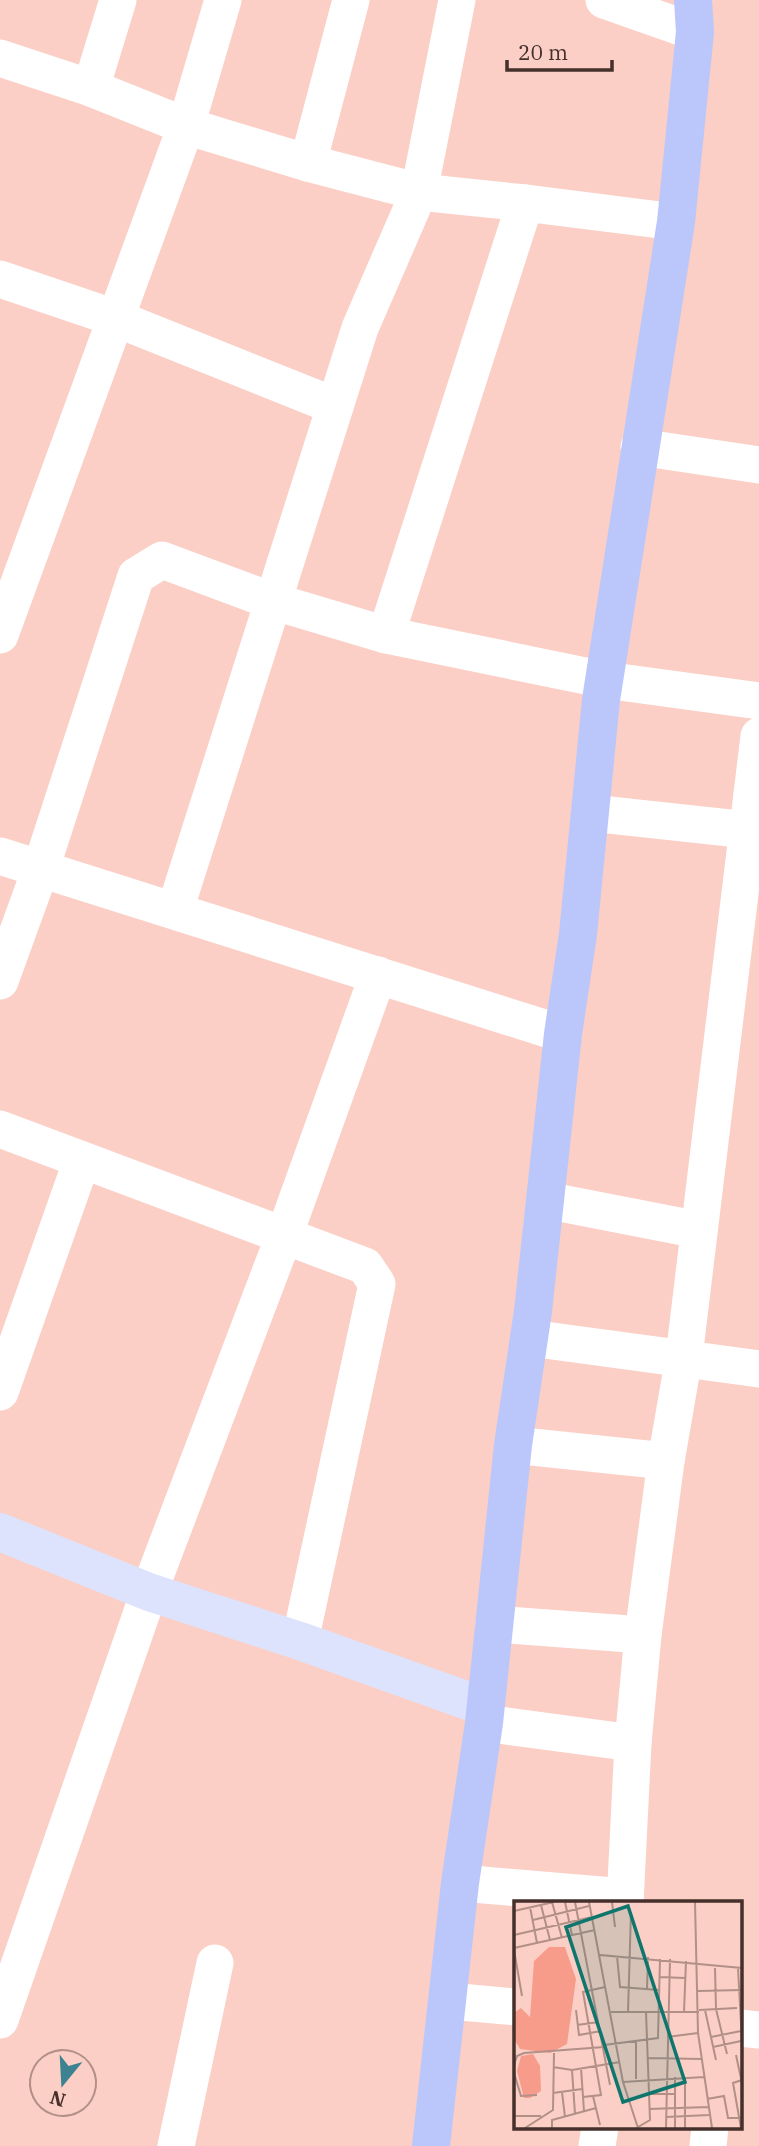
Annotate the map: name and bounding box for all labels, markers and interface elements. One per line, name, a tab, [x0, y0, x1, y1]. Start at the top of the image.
scale bar	[507, 28, 612, 72]
text: 20 m	[518, 38, 568, 66]
inset map	[514, 1901, 742, 2128]
north arrow	[28, 2048, 98, 2118]
text: N	[47, 2085, 69, 2113]

